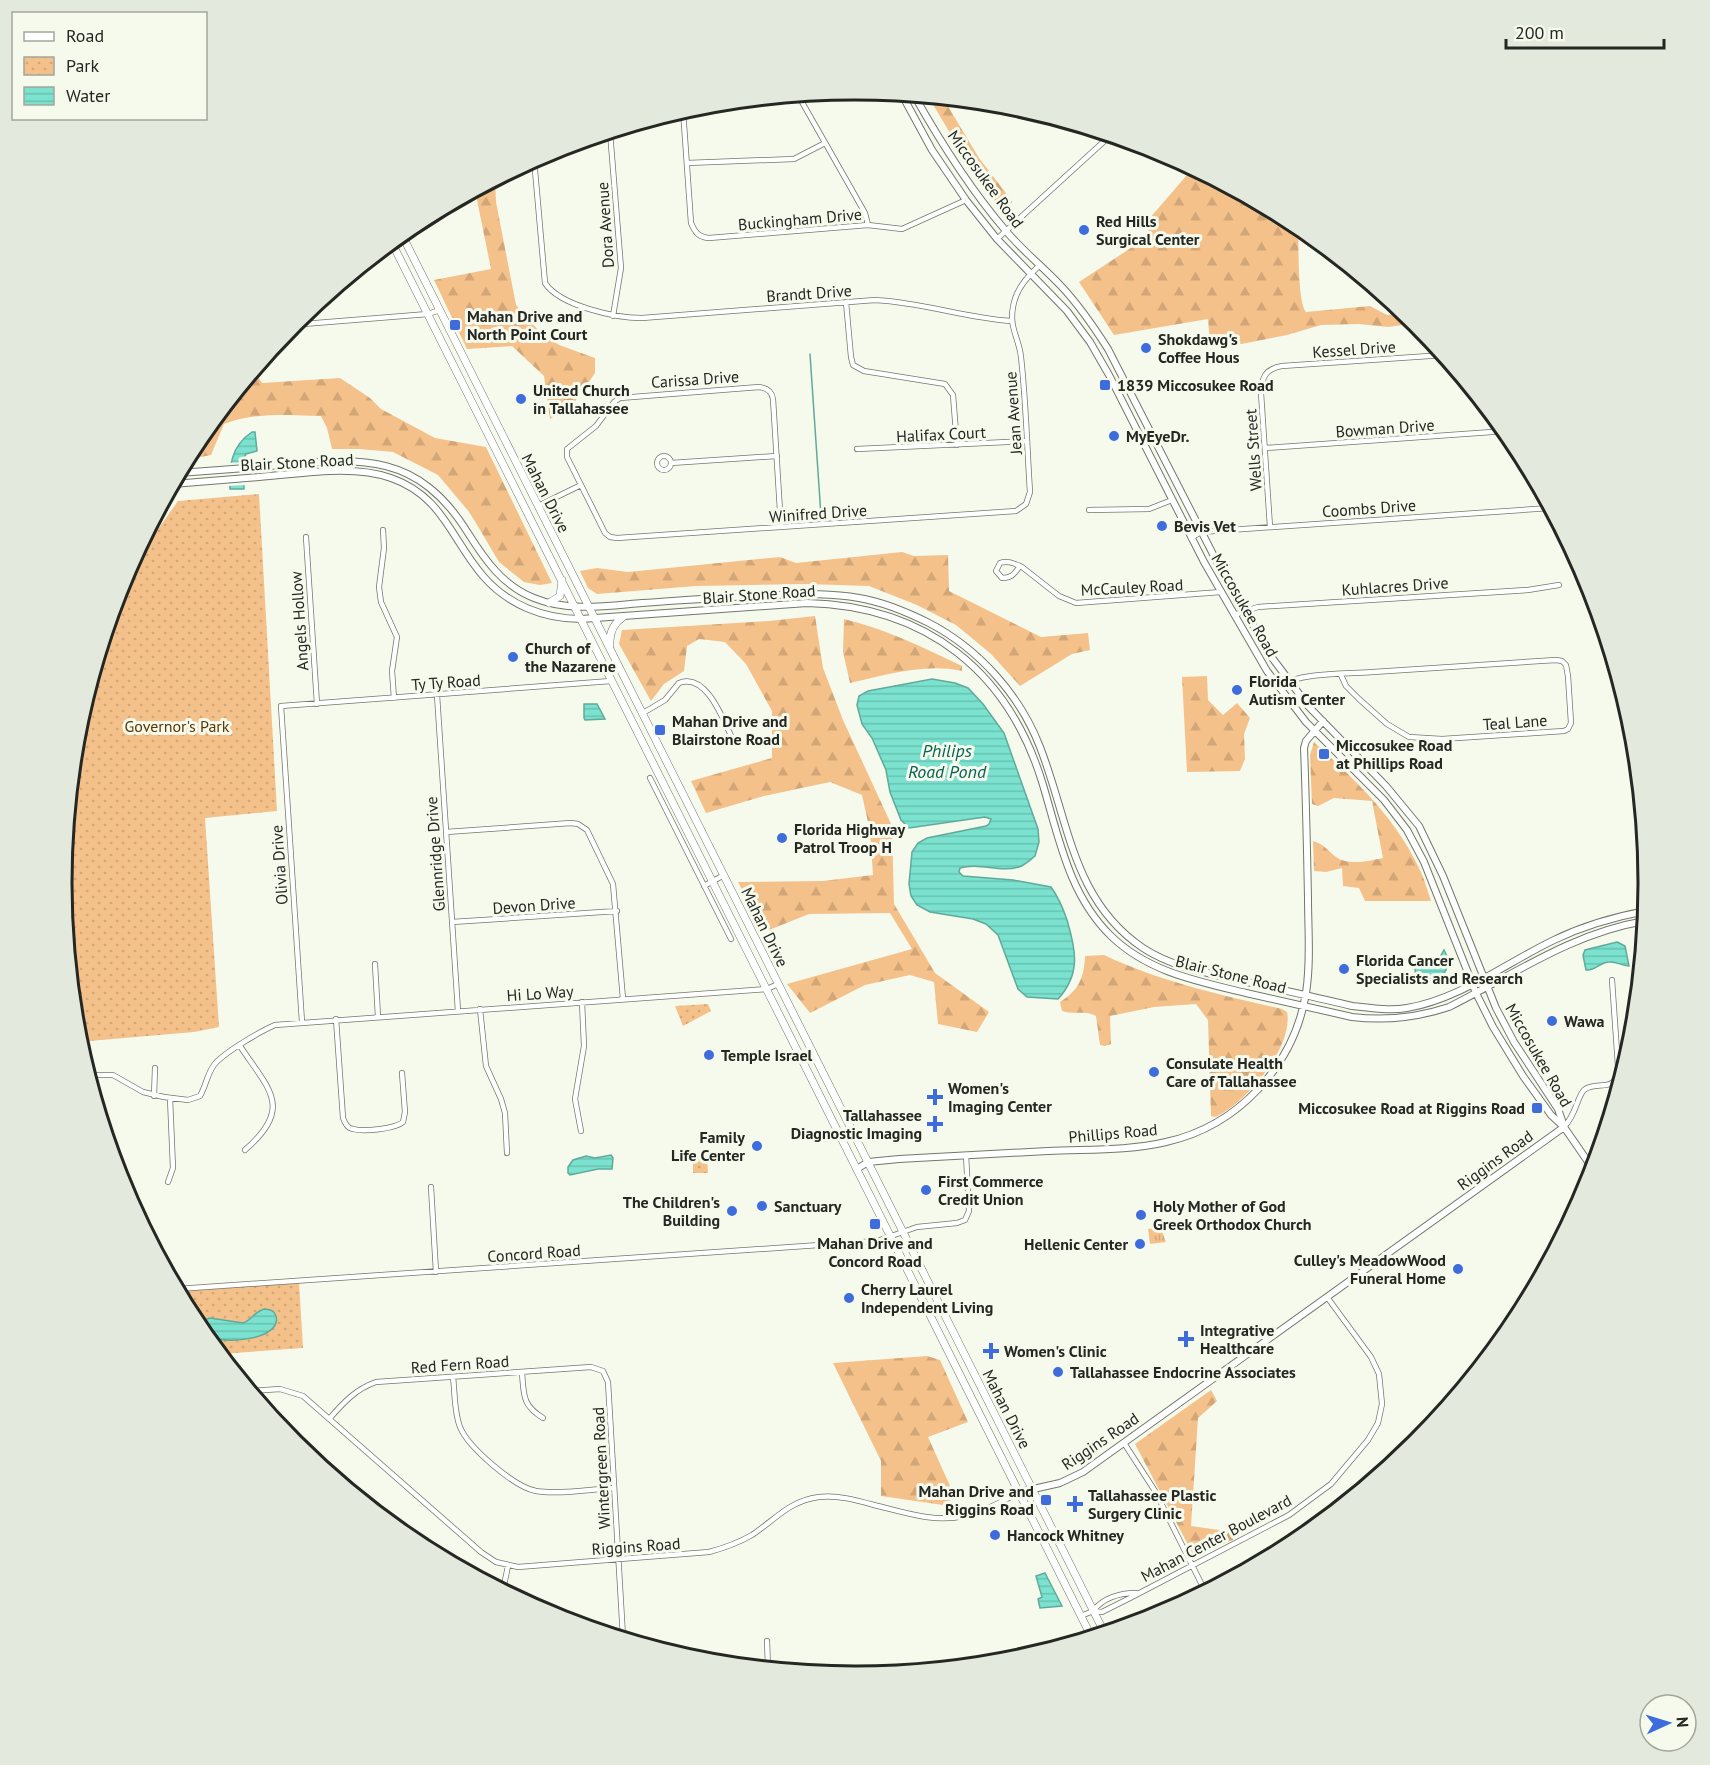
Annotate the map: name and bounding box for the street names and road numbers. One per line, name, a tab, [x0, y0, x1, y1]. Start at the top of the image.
street label: Miccosukee Road	[944, 126, 1028, 232]
street label: Dora Avenue	[592, 181, 618, 269]
street label: Buckingham Drive	[737, 204, 863, 234]
street label: Brandt Drive	[766, 280, 852, 306]
street label: Kessel Drive	[1312, 336, 1396, 362]
street label: Carissa Drive	[650, 366, 740, 392]
street label: Jean Avenue	[1000, 371, 1026, 456]
street label: Wells Street	[1240, 408, 1266, 492]
street label: Bowman Drive	[1335, 415, 1435, 441]
street label: Halifax Court	[896, 422, 987, 446]
street label: Blair Stone Road	[240, 449, 354, 475]
street label: Mahan Drive	[518, 450, 574, 536]
street label: Coombs Drive	[1321, 495, 1417, 521]
street label: Winifred Drive	[768, 500, 868, 526]
street label: Miccosukee Road	[1207, 550, 1283, 660]
street label: Angels Hollow	[286, 571, 312, 671]
street label: Kuhlacres Drive	[1341, 572, 1449, 600]
street label: McCauley Road	[1080, 574, 1184, 600]
street label: Blair Stone Road	[702, 580, 816, 608]
street label: Ty Ty Road	[411, 670, 481, 694]
street label: Teal Lane	[1482, 710, 1548, 734]
street label: Glennridge Drive	[421, 796, 449, 912]
street label: Olivia Drive	[266, 824, 292, 906]
street label: Mahan Drive	[737, 884, 793, 970]
street label: Devon Drive	[492, 892, 576, 918]
street label: Blair Stone Road	[1174, 951, 1288, 997]
street label: Hi Lo Way	[506, 981, 575, 1005]
street label: Miccosukee Road	[1501, 1000, 1577, 1110]
street label: Phillips Road	[1068, 1119, 1158, 1147]
street label: Riggins Road	[1453, 1126, 1537, 1194]
street label: Concord Road	[487, 1240, 581, 1266]
street label: Red Fern Road	[410, 1351, 510, 1377]
street label: Mahan Drive	[979, 1366, 1035, 1452]
street label: Wintergreen Road	[588, 1406, 614, 1530]
street label: Riggins Road	[1058, 1408, 1142, 1474]
street label: Mahan Center Boulevard	[1137, 1490, 1295, 1586]
street label: Riggins Road	[591, 1533, 681, 1559]

